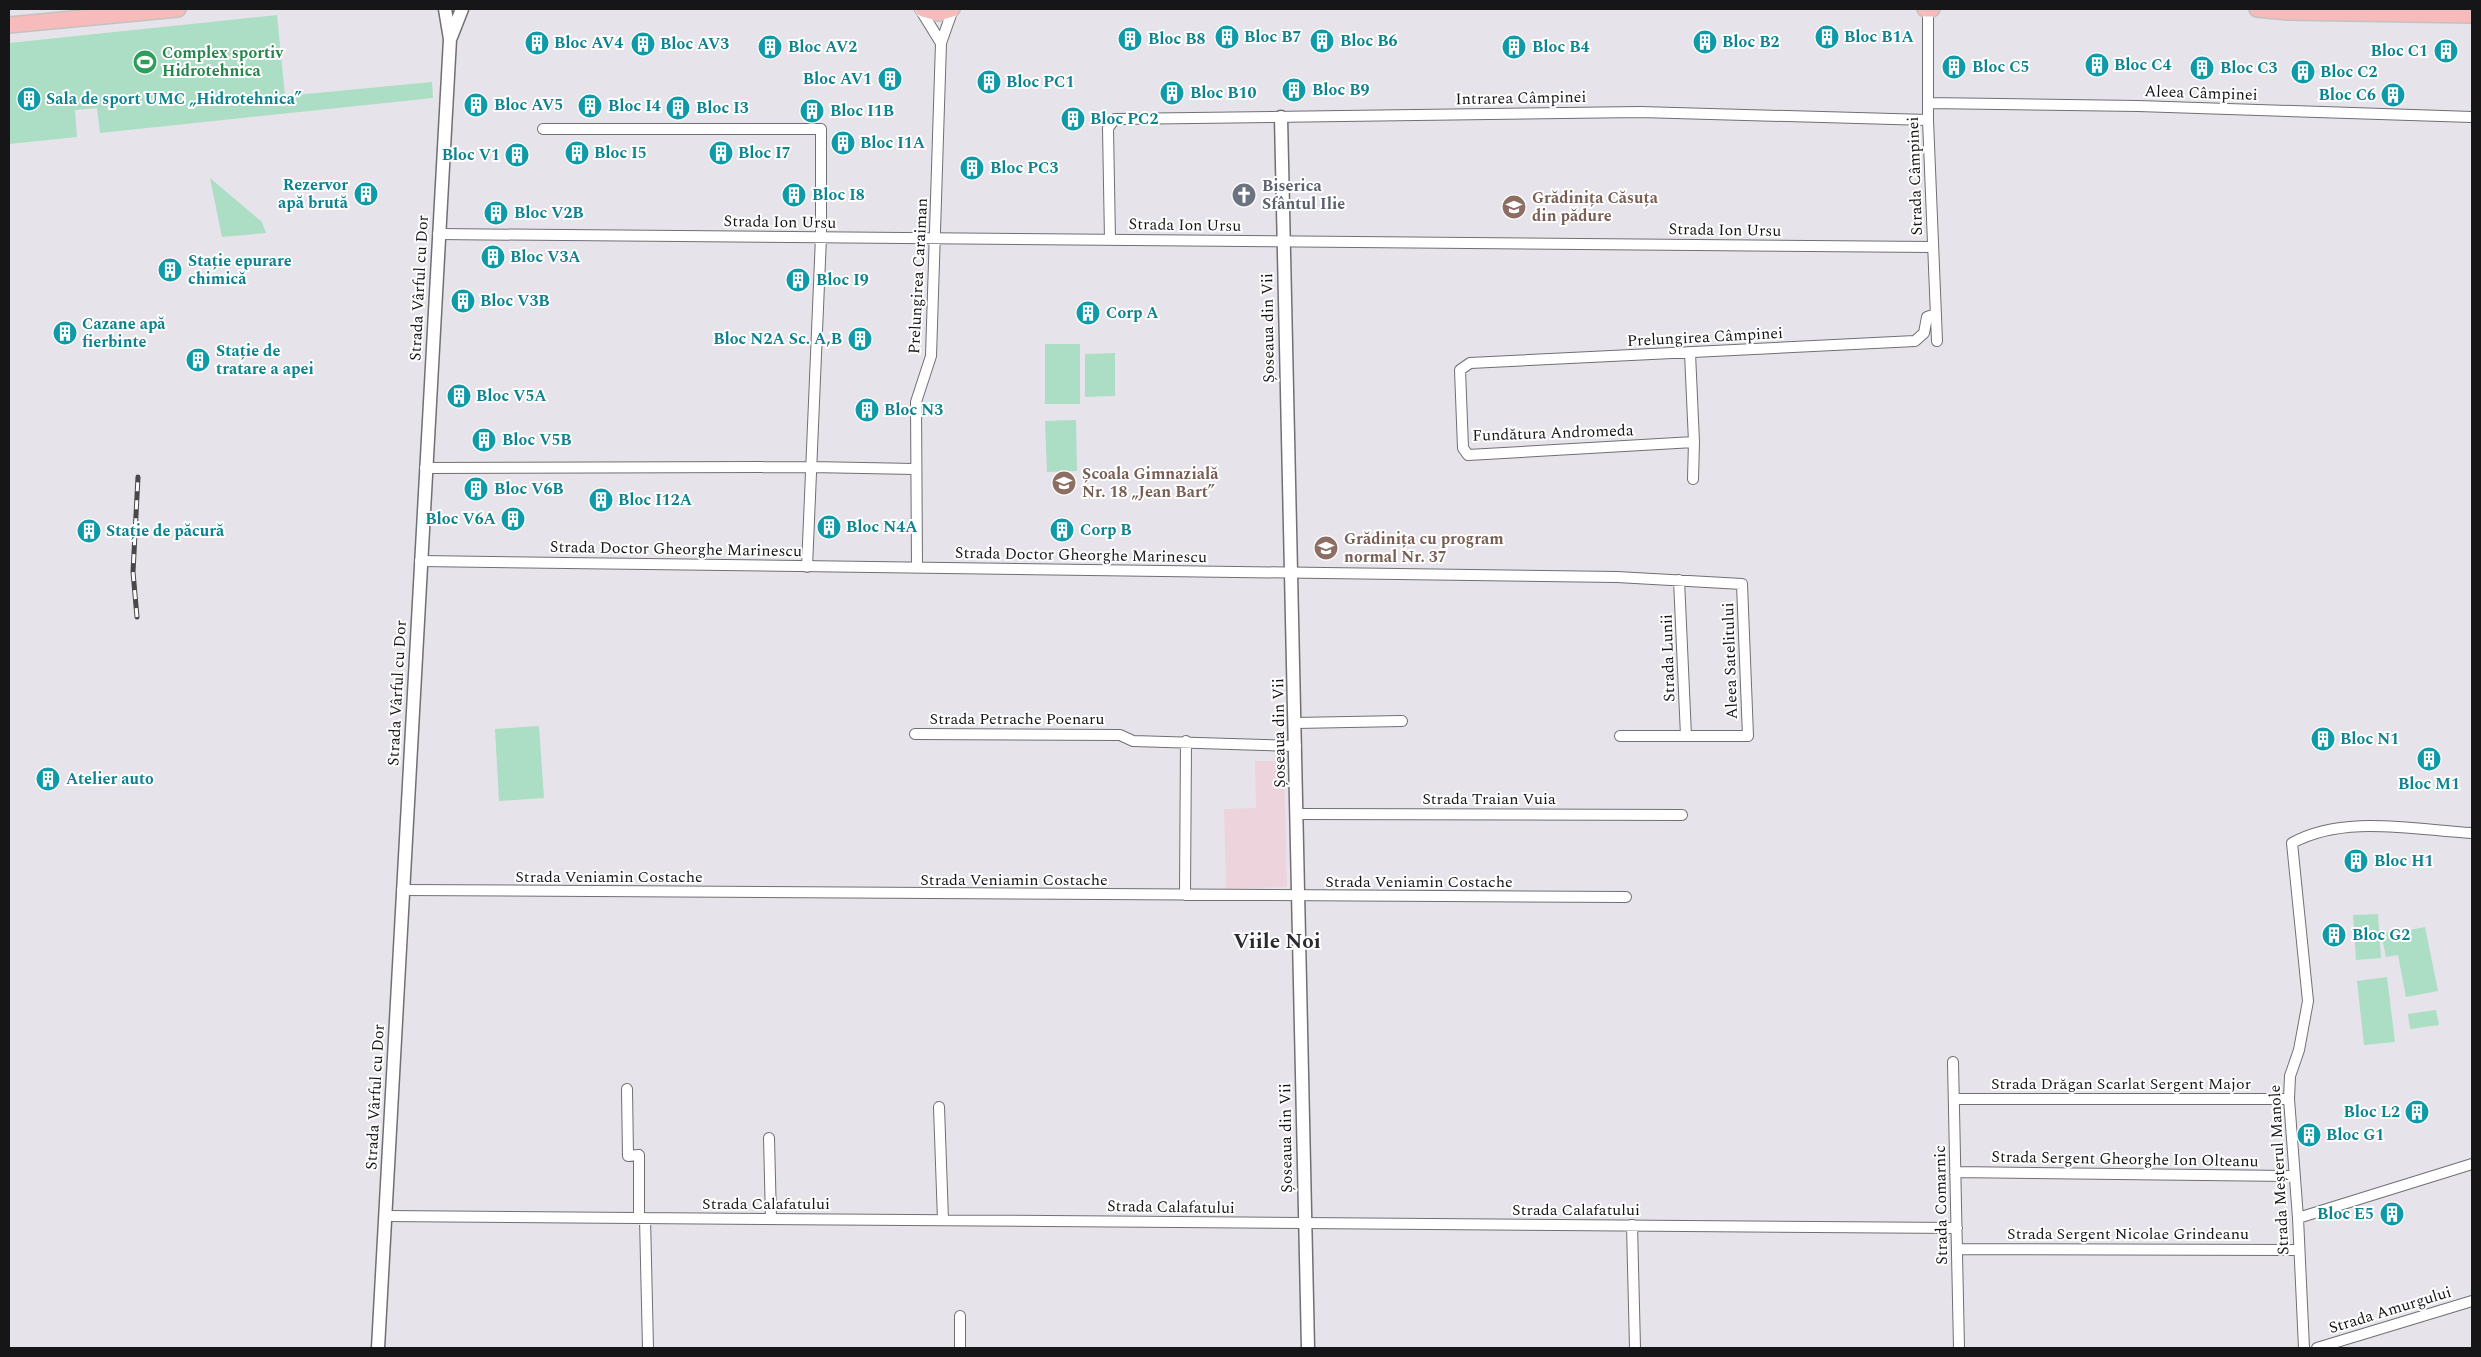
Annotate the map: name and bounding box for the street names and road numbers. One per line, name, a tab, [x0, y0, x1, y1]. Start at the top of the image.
street label: Aleea Câmpinei	[2144, 79, 2258, 107]
street label: Intrarea Câmpinei	[1455, 85, 1587, 111]
street label: Strada Câmpinei	[1901, 116, 1929, 236]
street label: Prelungirea Caraiman	[902, 197, 934, 355]
street label: Strada Ion Ursu	[723, 209, 837, 235]
street label: Strada Ion Ursu	[1128, 212, 1242, 238]
street label: Strada Vârful cu Dor	[403, 214, 435, 362]
street label: Strada Ion Ursu	[1668, 217, 1782, 243]
street label: Șoseaua din Vii	[1255, 273, 1281, 383]
street label: Prelungirea Câmpinei	[1626, 321, 1784, 353]
street label: Fundătura Andromeda	[1472, 418, 1634, 448]
street label: Strada Doctor Gheorghe Marinescu	[550, 535, 802, 563]
street label: Strada Doctor Gheorghe Marinescu	[955, 541, 1207, 569]
street label: Aleea Satelitului	[1716, 602, 1744, 720]
street label: Strada Lunii	[1654, 614, 1682, 702]
street label: Strada Vârful cu Dor	[381, 619, 413, 767]
street label: Șoseaua din Vii	[1266, 678, 1292, 788]
street label: Strada Petrache Poenaru	[930, 707, 1104, 731]
street label: Strada Traian Vuia	[1422, 787, 1556, 811]
street label: Strada Veniamin Costache	[515, 865, 703, 889]
street label: Strada Veniamin Costache	[920, 868, 1108, 892]
street label: Strada Veniamin Costache	[1325, 870, 1513, 894]
street label: Strada Vârful cu Dor	[359, 1023, 391, 1171]
street label: Strada Drăgan Scarlat Sergent Major	[1991, 1072, 2251, 1096]
street label: Șoseaua din Vii	[1273, 1083, 1299, 1193]
street label: Strada Meșterul Manole	[2263, 1084, 2295, 1256]
street label: Strada Comarnic	[1928, 1145, 1954, 1265]
street label: Strada Sergent Gheorghe Ion Olteanu	[1991, 1145, 2259, 1173]
street label: Strada Calafatului	[702, 1192, 830, 1216]
street label: Strada Calafatului	[1107, 1194, 1235, 1220]
street label: Strada Calafatului	[1512, 1198, 1640, 1222]
street label: Strada Sergent Nicolae Grindeanu	[2007, 1222, 2249, 1246]
street label: Strada Amurgului	[2326, 1280, 2454, 1340]

